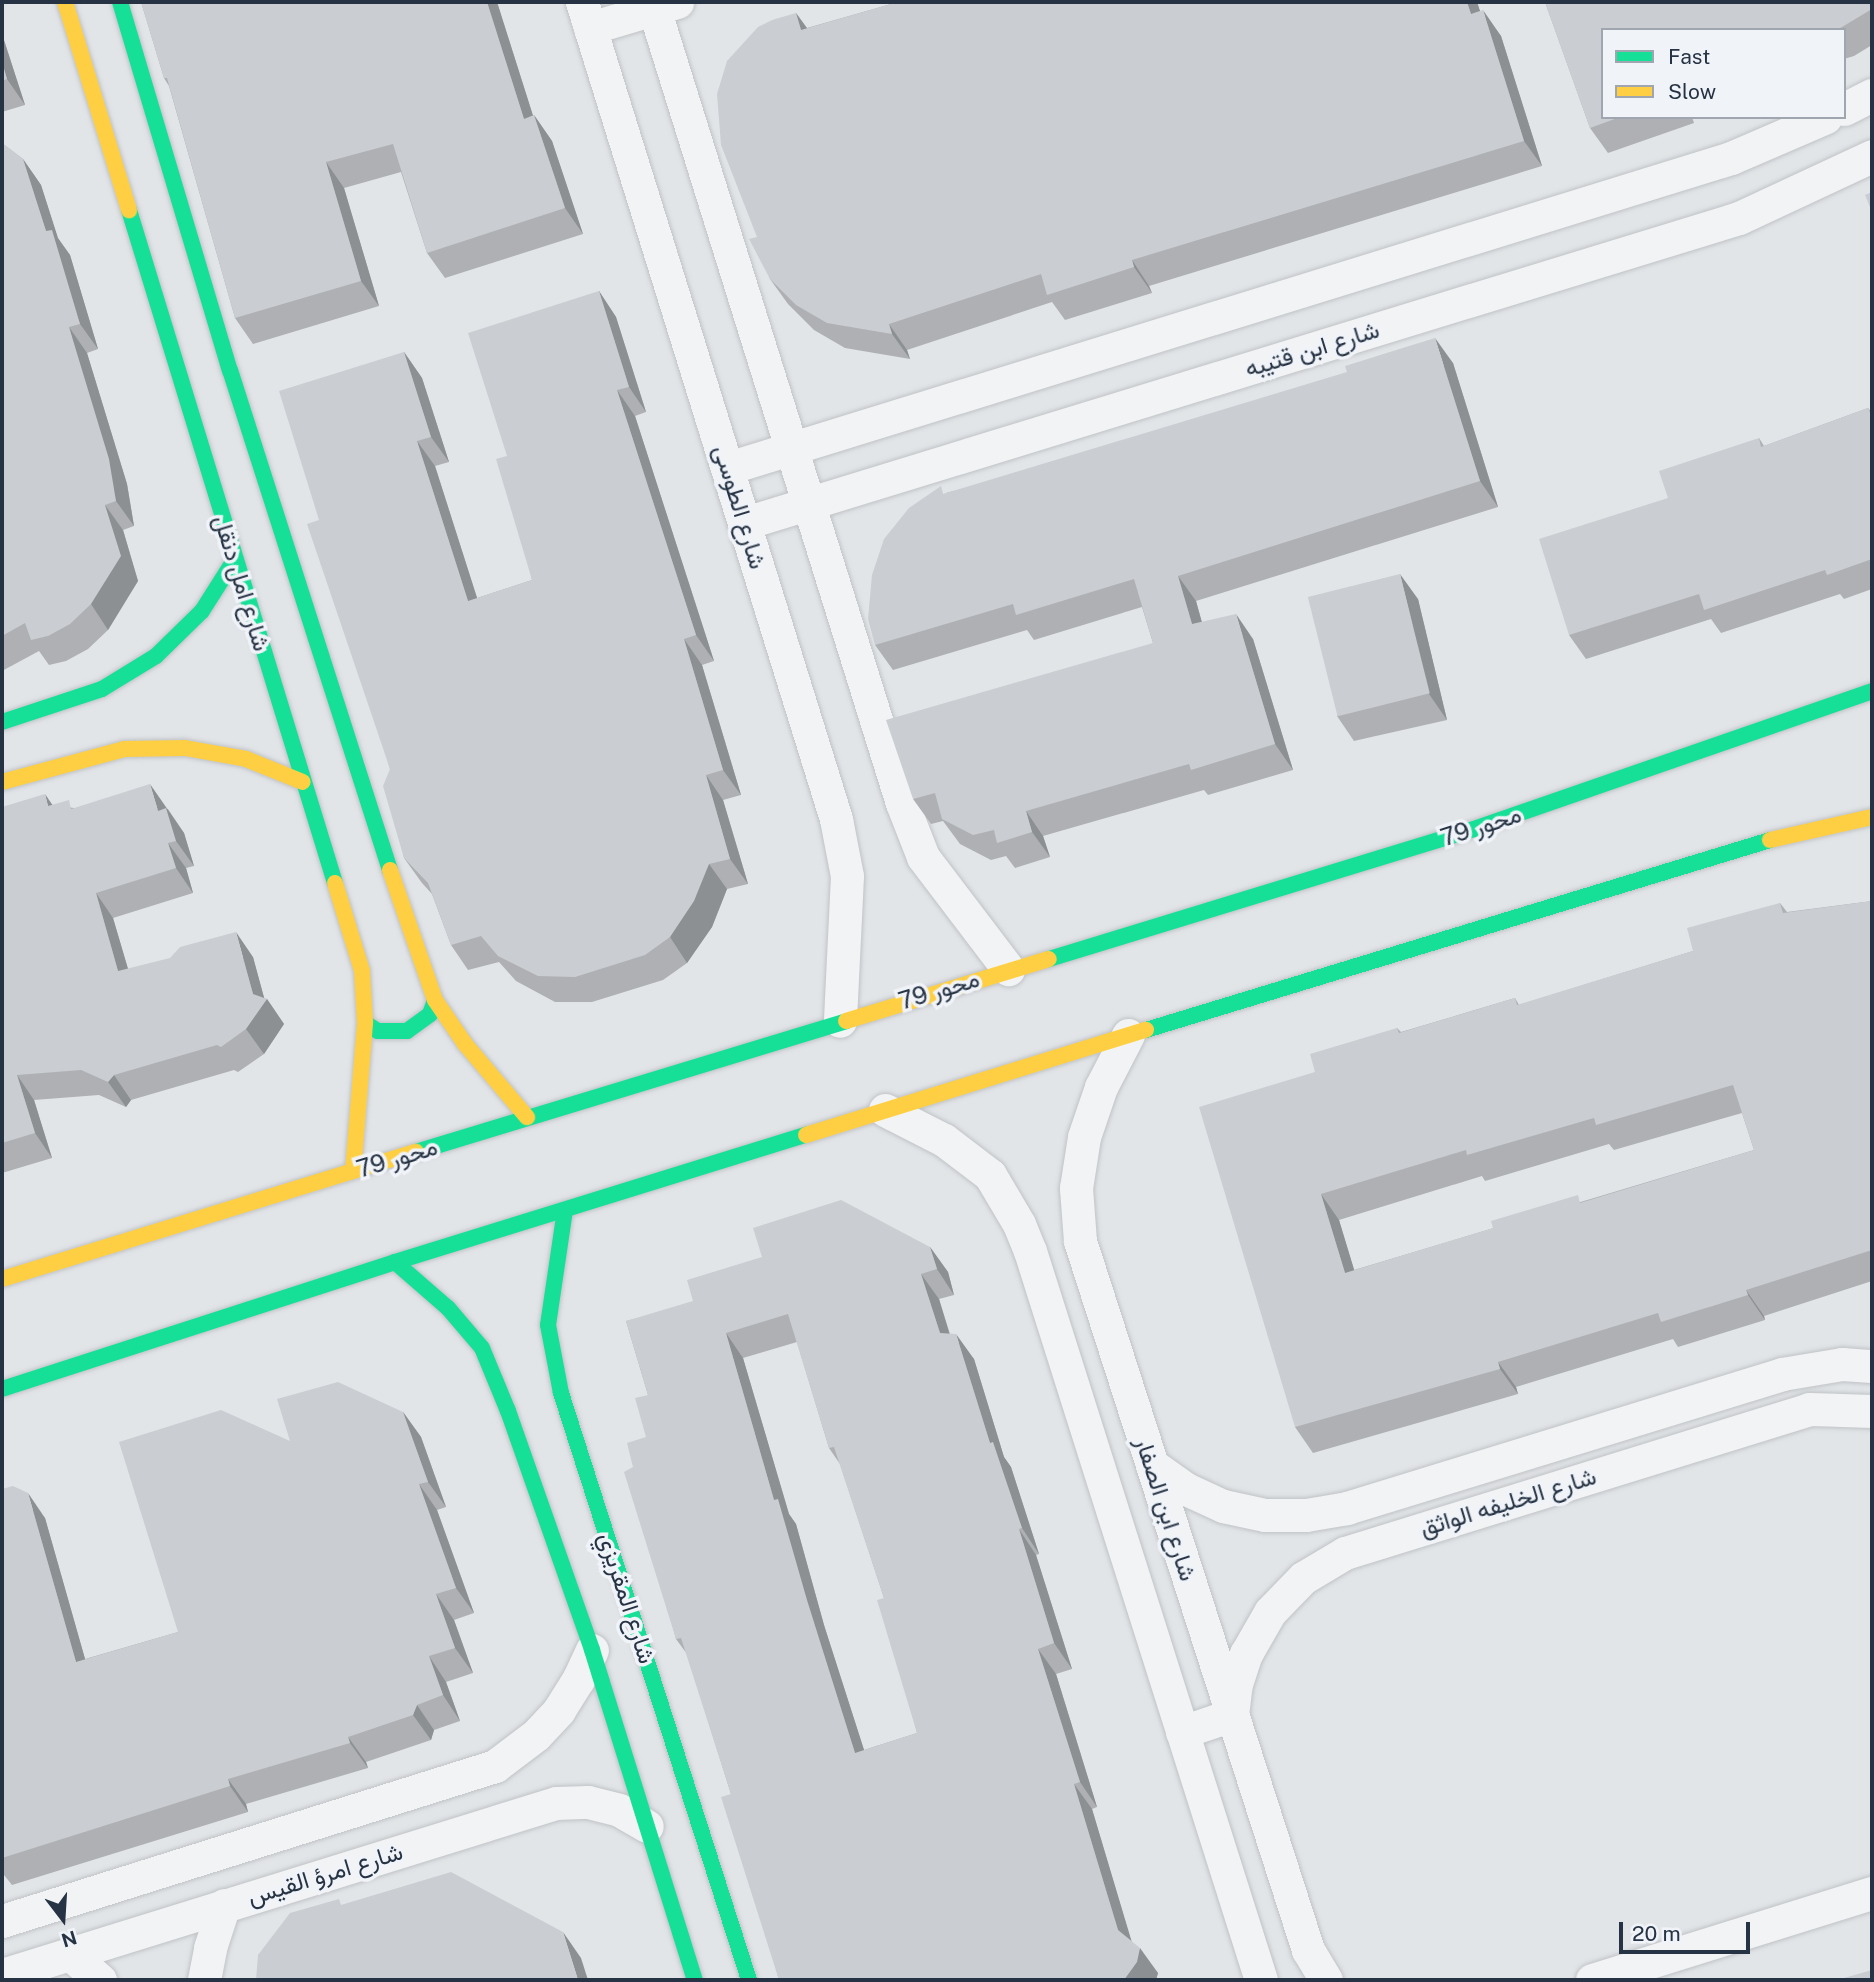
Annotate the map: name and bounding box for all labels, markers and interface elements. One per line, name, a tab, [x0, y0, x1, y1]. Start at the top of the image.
legend	[1601, 28, 1846, 119]
text: Fast	[1668, 44, 1710, 69]
text: Slow	[1668, 79, 1716, 104]
street label: شارع ابن قتيبه	[1241, 315, 1383, 383]
street label: شارع الطوسى	[708, 442, 772, 572]
street label: شارع امل دنقل	[208, 512, 276, 654]
street label: محور 79	[1437, 800, 1525, 852]
street label: محور 79	[895, 964, 983, 1016]
street label: محور 79	[353, 1132, 441, 1184]
street label: شارع ابن الصفار	[1129, 1433, 1203, 1585]
street label: شارع الخليفه الواثق	[1416, 1462, 1600, 1542]
street label: شارع المقريزي	[592, 1529, 662, 1667]
street label: شارع امرؤ القيس	[244, 1837, 406, 1911]
north arrow	[28, 1884, 98, 1954]
scale bar	[1622, 1909, 1753, 1953]
text: 20 m	[1632, 1921, 1681, 1946]
text: N	[59, 1926, 79, 1952]

